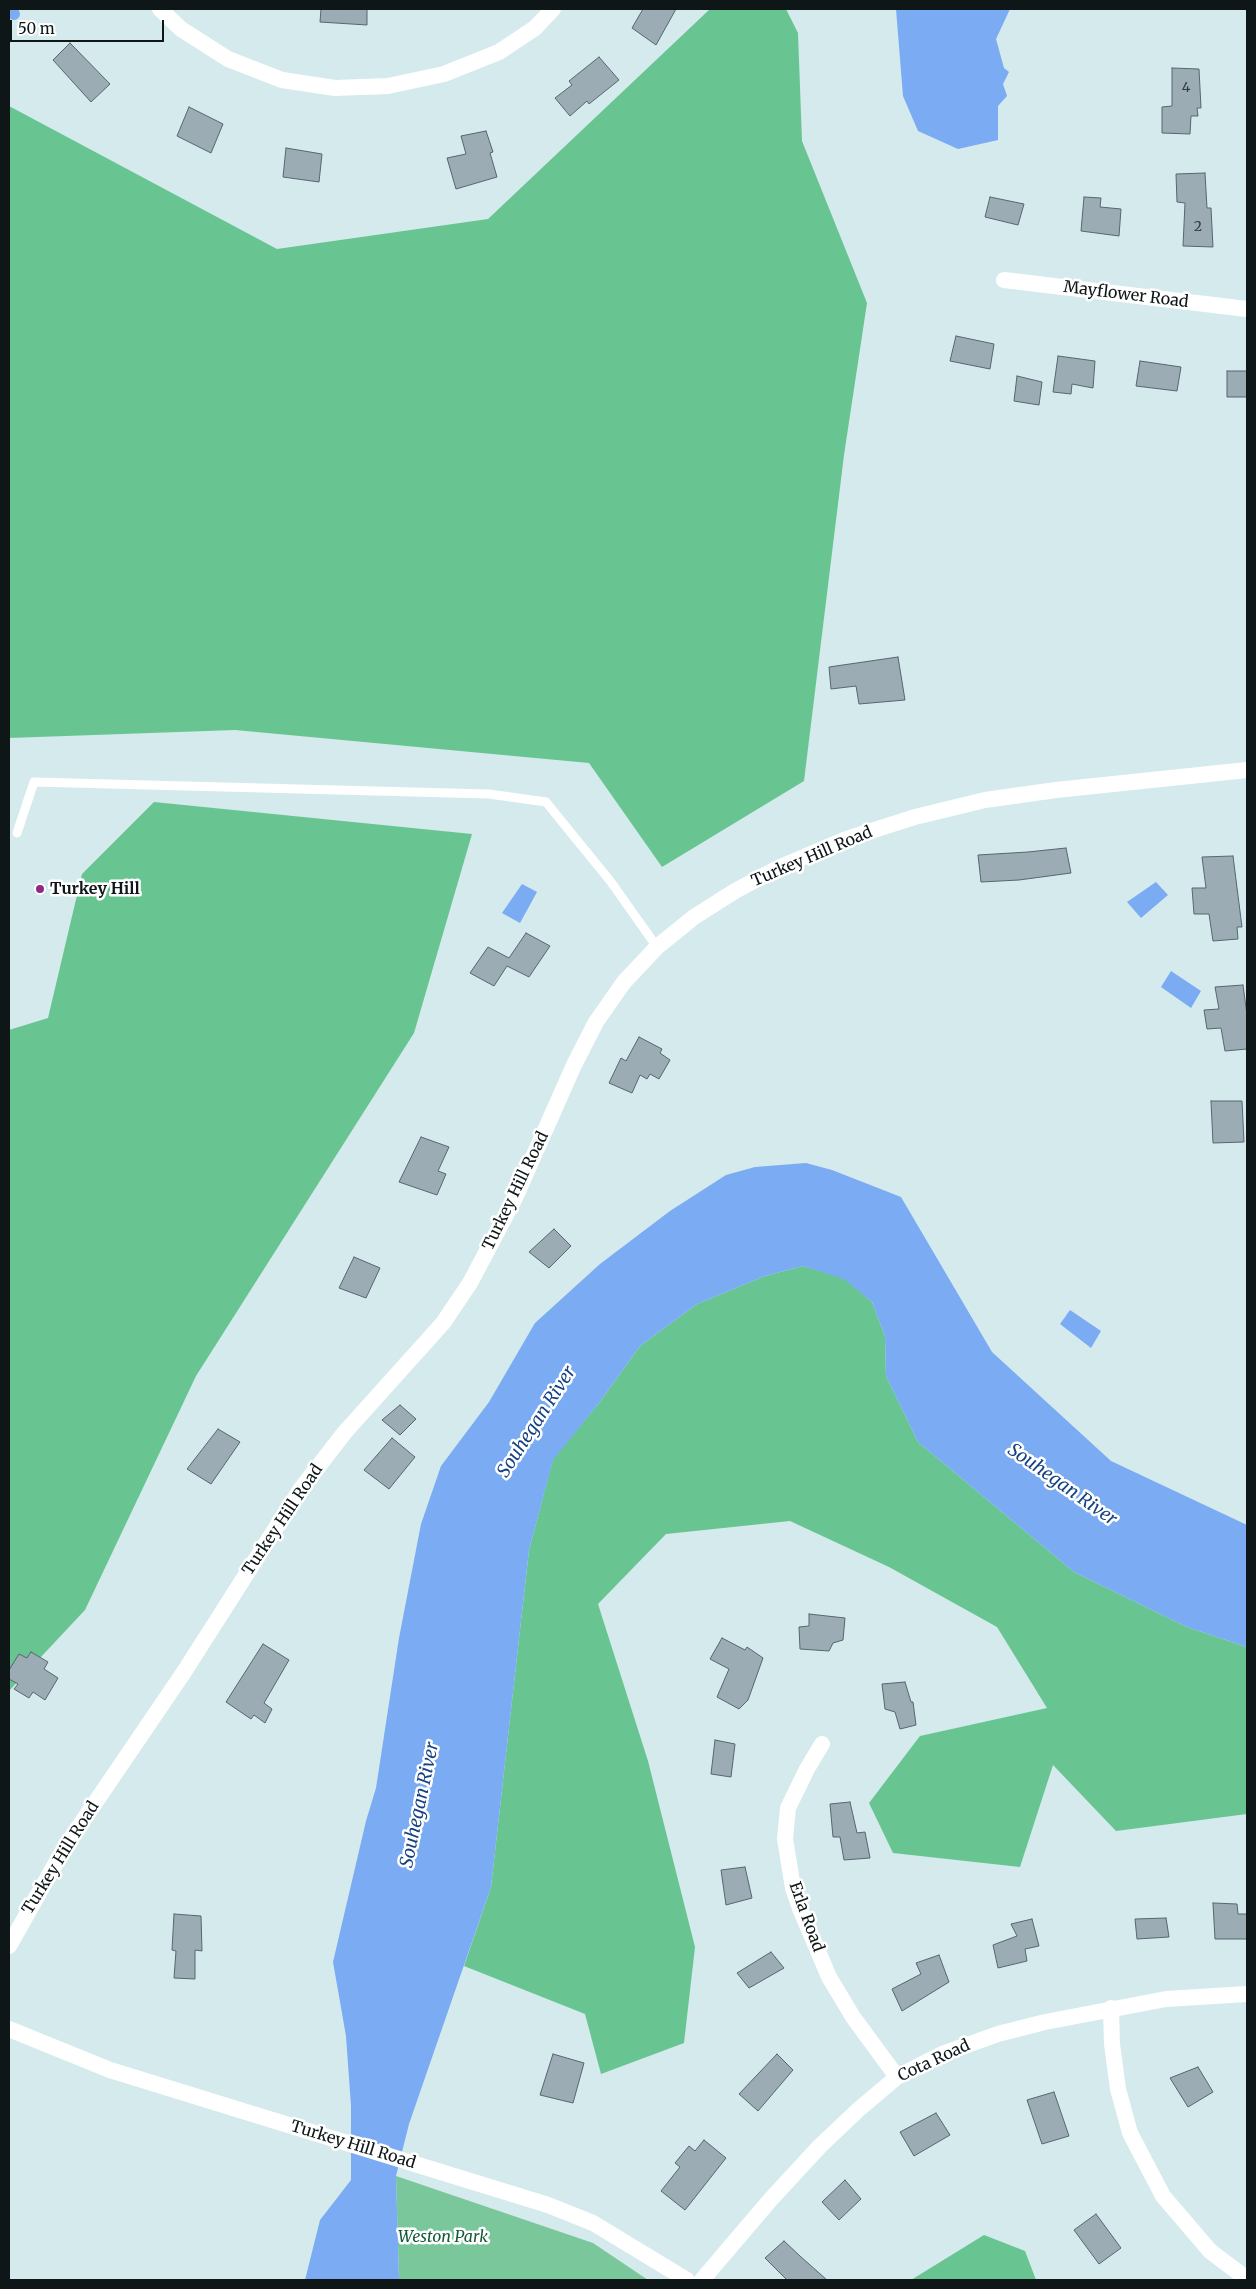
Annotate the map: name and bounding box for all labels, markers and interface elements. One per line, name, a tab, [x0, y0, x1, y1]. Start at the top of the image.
scale bar	[12, 10, 166, 42]
text: 50 m	[18, 19, 55, 38]
house number: 4	[1182, 80, 1190, 96]
house number: 2	[1194, 219, 1202, 235]
street label: Mayflower Road	[1062, 278, 1190, 312]
street label: Turkey Hill Road	[749, 823, 875, 891]
place label: Turkey Hill	[50, 879, 140, 899]
marker: Turkey Hill	[34, 883, 46, 895]
street label: Turkey Hill Road	[479, 1129, 553, 1253]
water label: Souhegan River	[493, 1363, 581, 1481]
water label: Souhegan River	[1003, 1439, 1121, 1531]
street label: Turkey Hill Road	[239, 1461, 327, 1579]
water label: Souhegan River	[396, 1740, 444, 1870]
street label: Turkey Hill Road	[19, 1798, 103, 1918]
street label: Erla Road	[784, 1879, 828, 1955]
street label: Cota Road	[895, 2036, 973, 2086]
street label: Turkey Hill Road	[288, 2117, 418, 2173]
park label: Weston Park	[398, 2227, 488, 2247]

